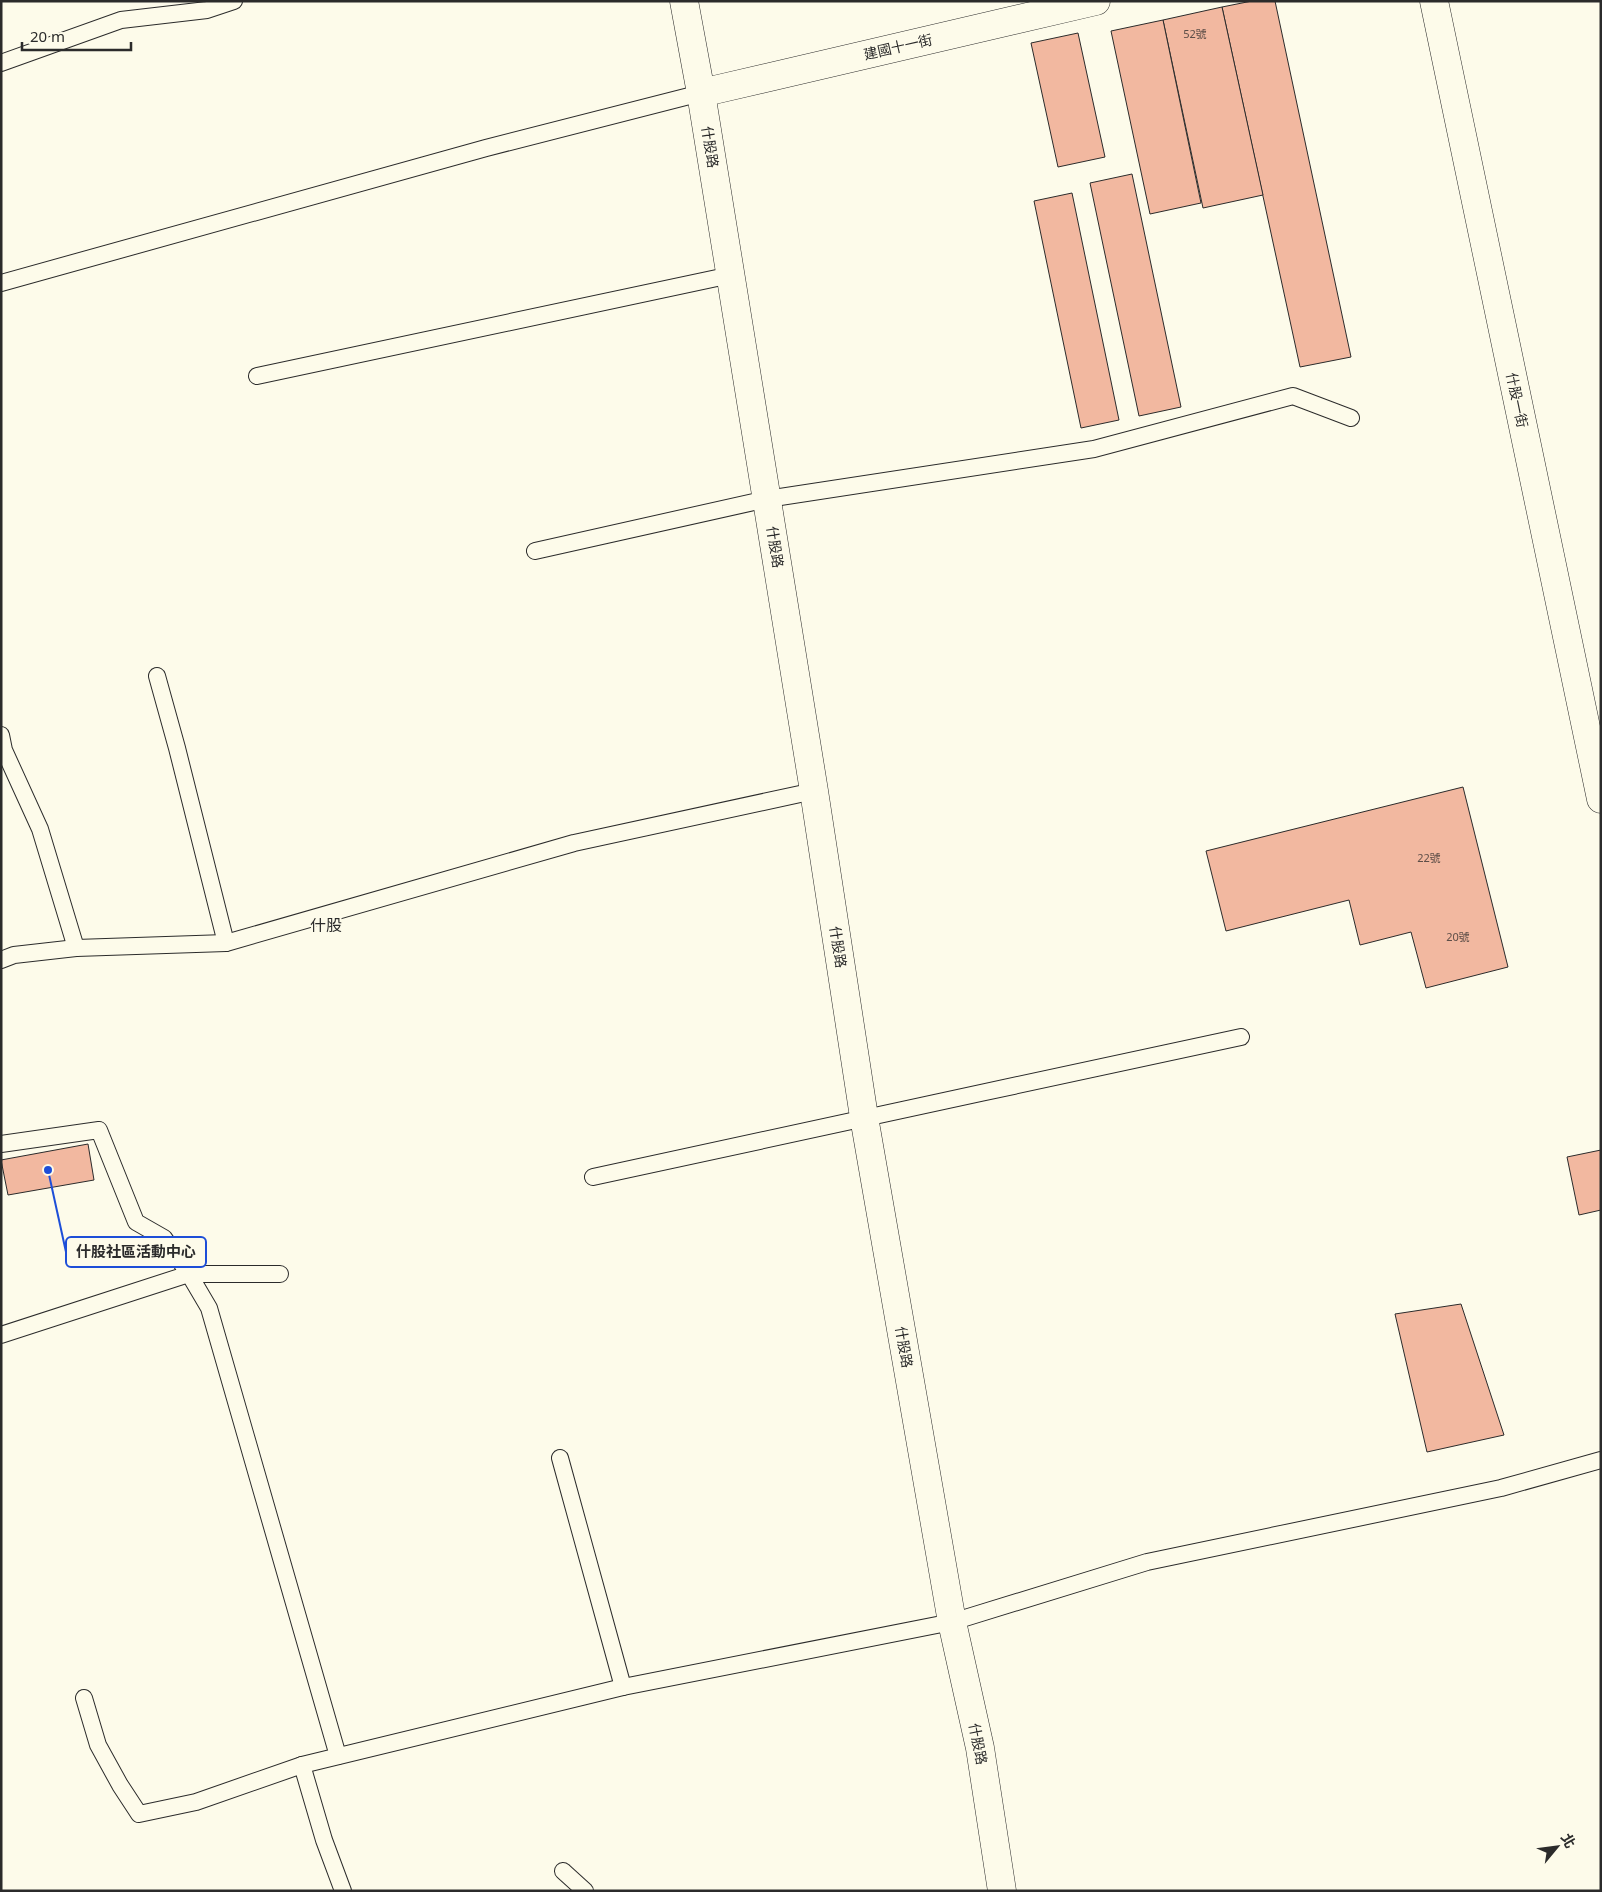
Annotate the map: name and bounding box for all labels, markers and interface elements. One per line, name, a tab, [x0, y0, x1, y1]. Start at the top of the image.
scale bar	[22, 20, 131, 52]
text: 20 m	[30, 26, 65, 46]
house number: 52號	[1183, 26, 1207, 41]
street label: 建國十一街	[862, 29, 934, 64]
street label: 什股路	[698, 125, 723, 169]
street label: 什股一街	[1502, 371, 1533, 429]
street label: 什股路	[763, 525, 788, 569]
house number: 22號	[1417, 850, 1441, 865]
district label: 什股	[310, 914, 342, 936]
street label: 什股路	[826, 925, 851, 969]
house number: 20號	[1446, 929, 1470, 944]
callout: 什股社區活動中心	[66, 1237, 206, 1267]
text: 什股社區活動中心	[76, 1241, 196, 1261]
street label: 什股路	[891, 1325, 917, 1369]
street label: 什股路	[965, 1721, 992, 1766]
north arrow	[1532, 1822, 1582, 1872]
text: 北	[1557, 1830, 1581, 1851]

